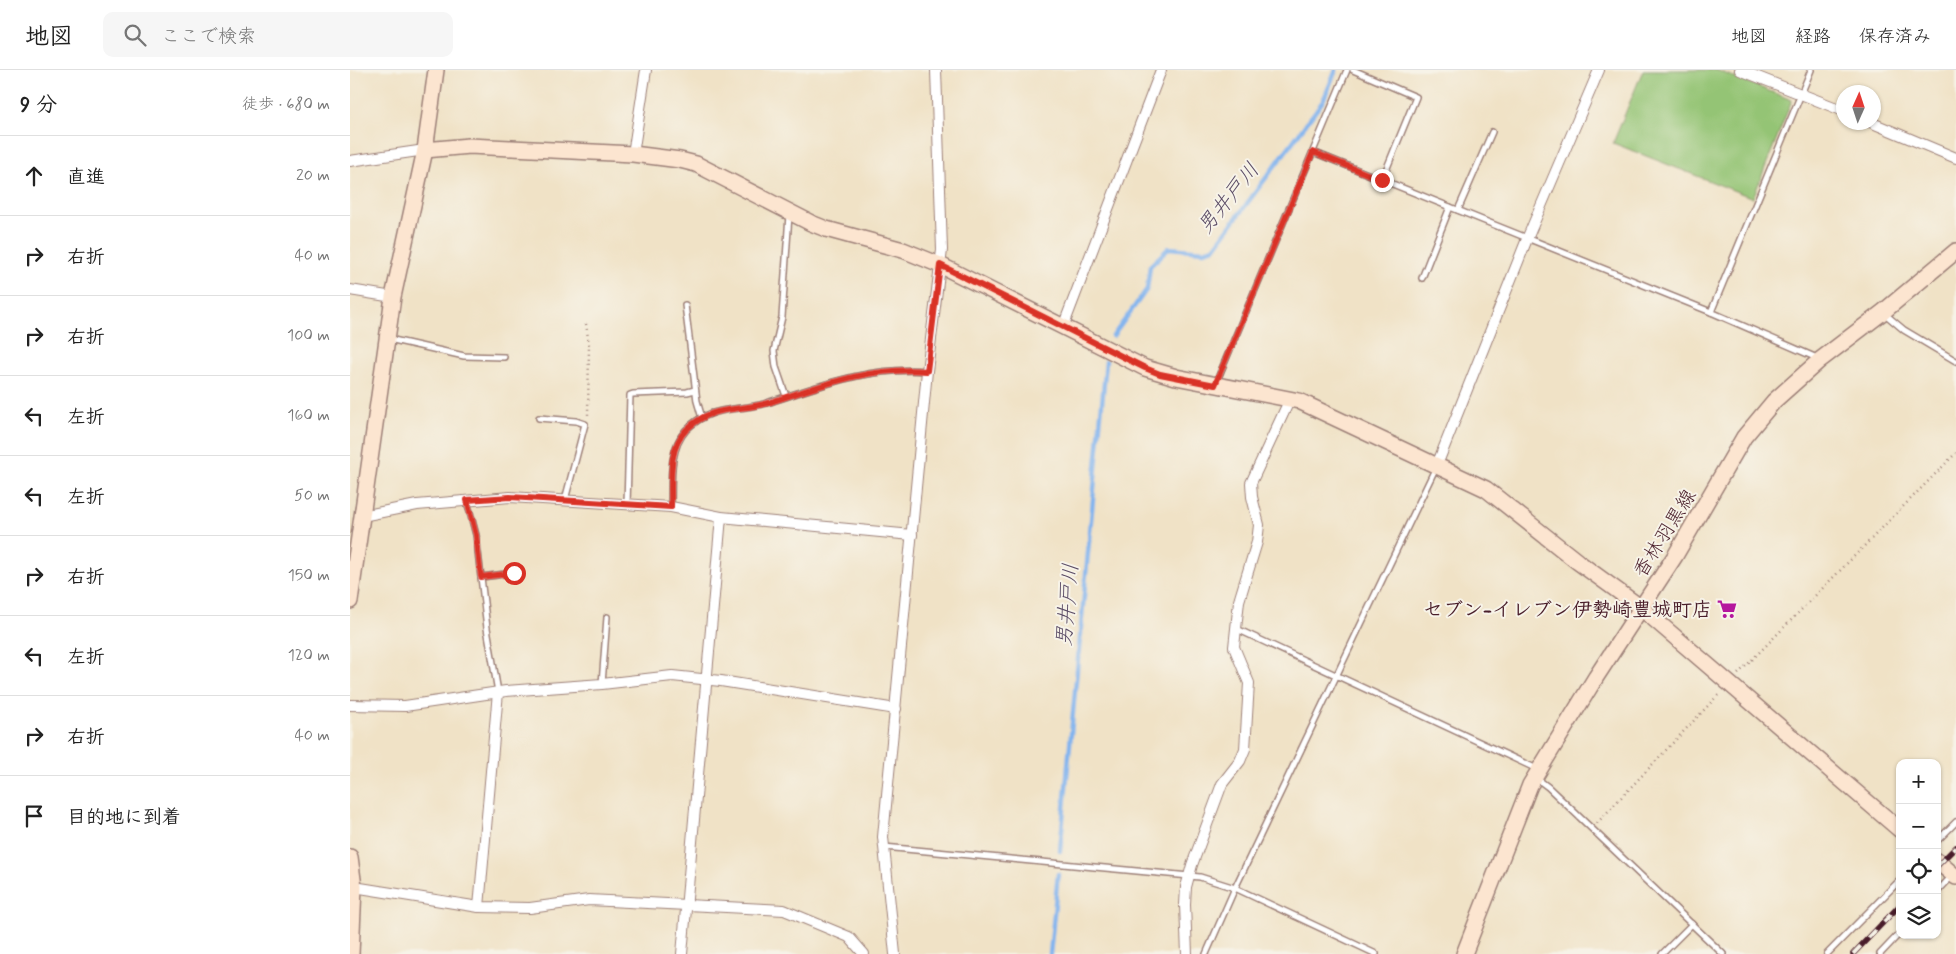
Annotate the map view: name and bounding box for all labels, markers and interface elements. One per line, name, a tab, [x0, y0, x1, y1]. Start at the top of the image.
search box	[103, 12, 453, 57]
icon: search	[121, 21, 149, 49]
text: 地図	[25, 22, 73, 53]
text: ここで検索	[161, 24, 256, 49]
text: 地図	[1731, 25, 1767, 49]
text: 経路	[1795, 25, 1831, 49]
text: 保存済み	[1859, 25, 1931, 49]
north arrow	[1836, 85, 1881, 130]
text: 9 分	[20, 91, 57, 119]
text: 徒歩 · 680 m	[242, 94, 330, 115]
water label: 男井戸川	[1191, 157, 1266, 240]
icon: ahead	[20, 162, 48, 190]
text: 直進	[67, 165, 105, 190]
text: 20 m	[296, 165, 330, 186]
route end	[1371, 169, 1394, 192]
icon: right	[20, 242, 48, 270]
text: 右折	[67, 245, 105, 270]
text: 40 m	[294, 245, 330, 266]
icon: right	[20, 322, 48, 350]
text: 右折	[67, 325, 105, 350]
text: 100 m	[287, 325, 330, 346]
icon: left	[20, 402, 48, 430]
text: 左折	[67, 405, 105, 430]
text: 160 m	[287, 405, 330, 426]
icon: left	[20, 482, 48, 510]
street label: 香林羽黒線	[1627, 484, 1703, 583]
text: 左折	[67, 485, 105, 510]
text: 50 m	[294, 485, 330, 506]
icon: right	[20, 562, 48, 590]
route start	[503, 562, 526, 585]
water label: 男井戸川	[1050, 562, 1086, 648]
text: 右折	[67, 565, 105, 590]
text: 150 m	[288, 565, 330, 586]
place label: セブン-イレブン伊勢崎豊城町店	[1423, 597, 1712, 624]
supermarket icon: セブン-イレブン伊勢崎豊城町店	[1716, 598, 1738, 620]
icon: left	[20, 642, 48, 670]
text: 左折	[67, 645, 105, 670]
text: 120 m	[288, 645, 330, 666]
icon: right	[20, 722, 48, 750]
text: 右折	[67, 725, 105, 750]
text: 40 m	[294, 725, 330, 746]
map controls	[1896, 759, 1941, 939]
button: +	[1896, 759, 1941, 804]
icon: arrive	[20, 802, 48, 830]
button: −	[1896, 804, 1941, 849]
text: 目的地に到着	[67, 805, 181, 830]
button: locate	[1896, 849, 1941, 894]
button: layers	[1896, 894, 1941, 939]

